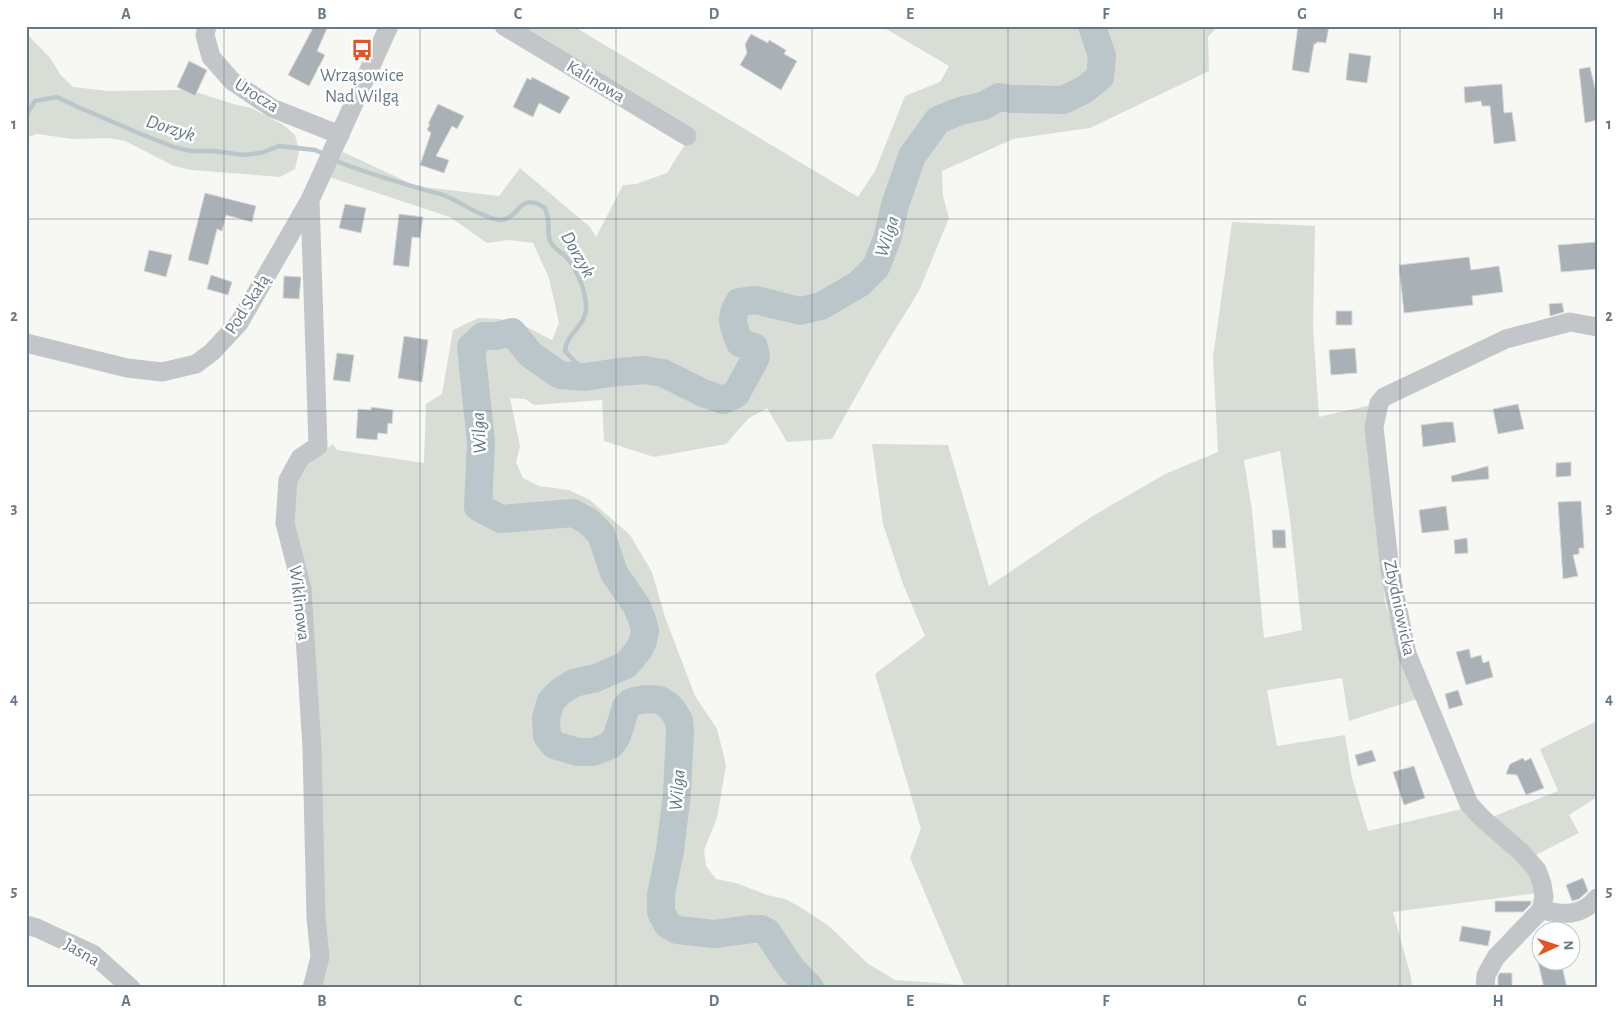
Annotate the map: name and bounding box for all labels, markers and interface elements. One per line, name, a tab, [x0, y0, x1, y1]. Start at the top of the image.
text: A	[121, 6, 131, 22]
text: B	[317, 6, 327, 22]
text: C	[514, 6, 523, 22]
text: D	[709, 6, 720, 22]
text: E	[906, 6, 914, 22]
text: F	[1102, 6, 1110, 22]
text: G	[1297, 6, 1307, 22]
text: H	[1492, 6, 1504, 22]
bus stop icon: Wrząsowice Nad Wilgą	[349, 37, 375, 63]
street label: Kalinowa	[563, 57, 628, 106]
place label: Wrząsowice Nad Wilgą	[320, 67, 404, 106]
street label: Urocza	[231, 75, 282, 116]
water label: Dorzyk	[144, 112, 198, 145]
text: 1	[11, 116, 17, 132]
text: 1	[1606, 116, 1612, 132]
water label: Wilga	[872, 214, 903, 259]
water label: Dorzyk	[557, 228, 599, 281]
street label: Pod Skałą	[222, 271, 274, 338]
text: 2	[10, 308, 18, 324]
text: 2	[1605, 308, 1613, 324]
water label: Wilga	[469, 412, 490, 454]
text: 3	[11, 500, 18, 516]
text: 3	[1606, 500, 1613, 516]
street label: Zbydniowicka	[1380, 559, 1418, 658]
street label: Wiklinowa	[285, 565, 313, 642]
text: 4	[10, 691, 18, 707]
text: 4	[1605, 691, 1613, 707]
water label: Wilga	[666, 769, 689, 812]
text: 5	[11, 883, 18, 899]
text: 5	[1606, 883, 1613, 899]
north arrow	[1530, 922, 1580, 972]
street label: Jasna	[61, 936, 102, 970]
text: N	[1561, 940, 1575, 951]
text: A	[121, 993, 131, 1009]
text: B	[317, 993, 327, 1009]
text: C	[514, 993, 523, 1009]
text: D	[709, 993, 720, 1009]
text: E	[906, 993, 914, 1009]
text: F	[1102, 993, 1110, 1009]
text: G	[1297, 993, 1307, 1009]
text: H	[1492, 993, 1504, 1009]

